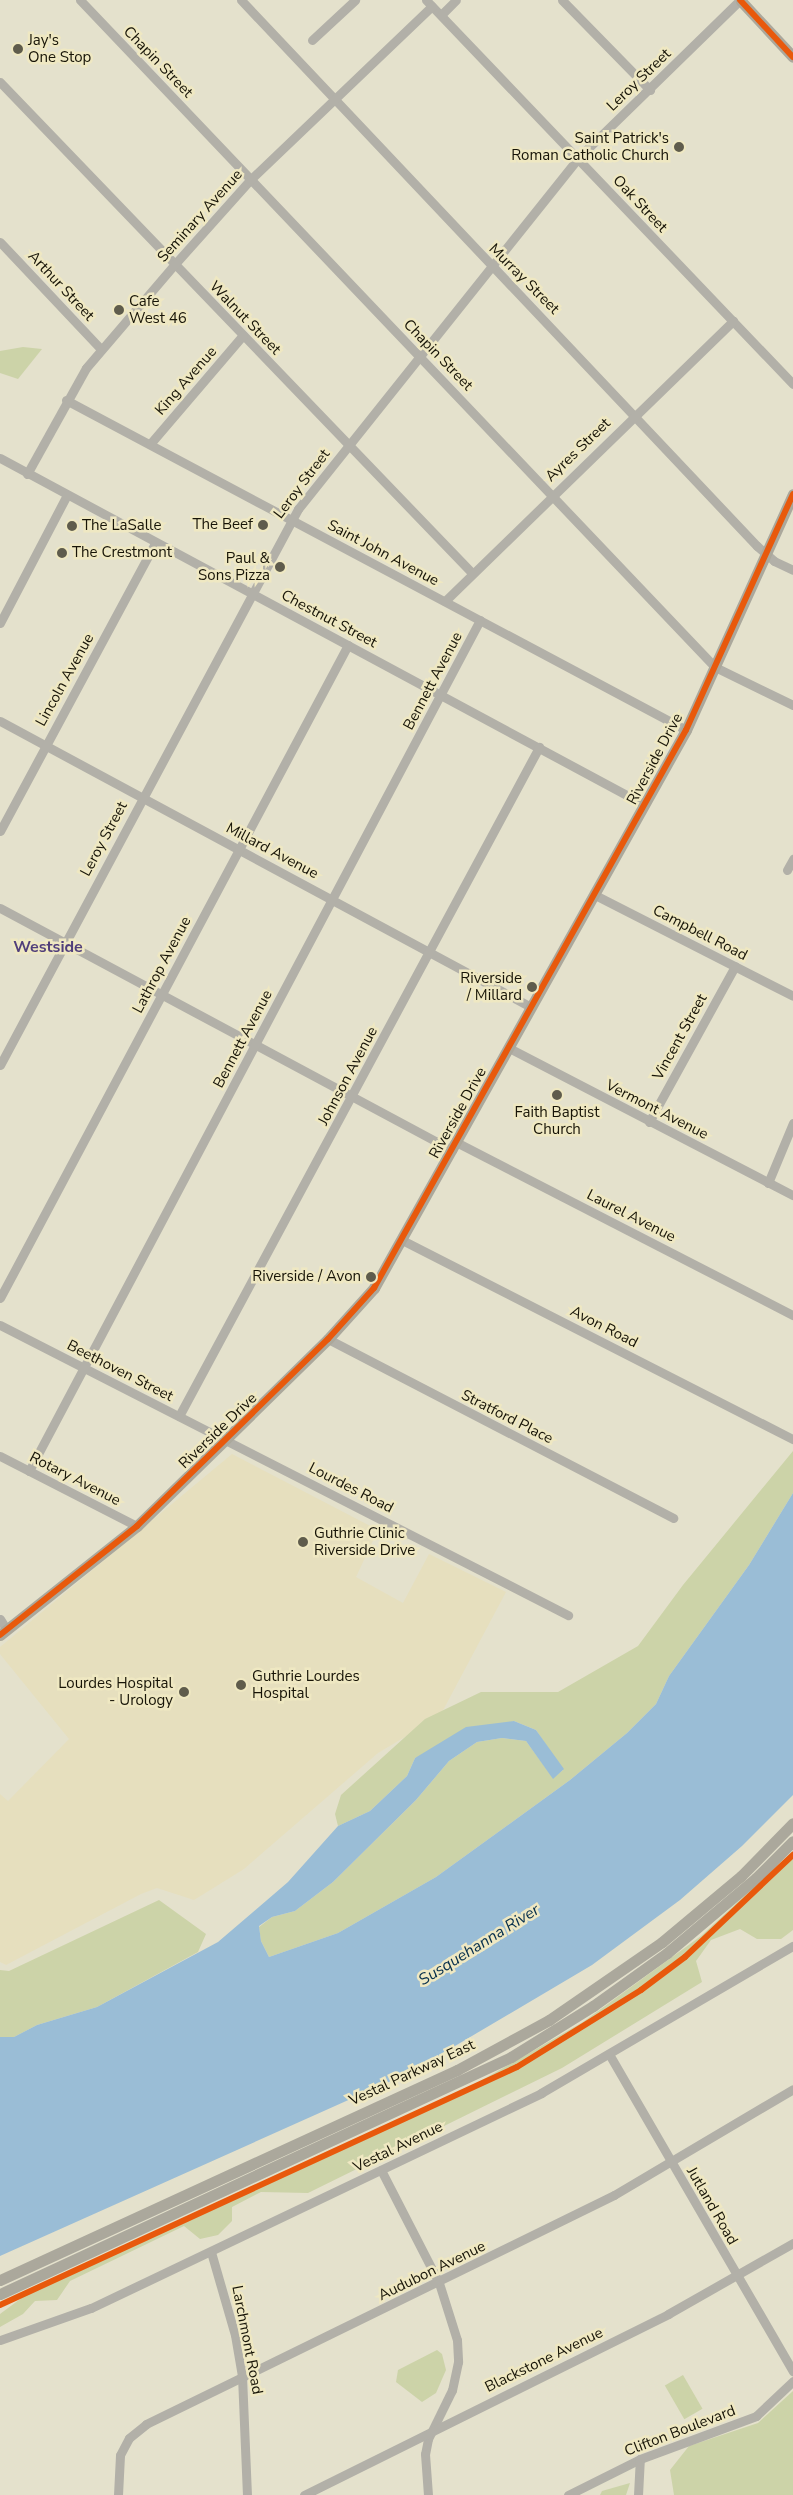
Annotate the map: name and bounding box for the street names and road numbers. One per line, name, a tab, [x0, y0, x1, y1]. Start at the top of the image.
street label: Chapin Street	[120, 23, 196, 101]
street label: Leroy Street	[603, 45, 675, 115]
street label: Seminary Avenue	[154, 166, 246, 266]
street label: Oak Street	[609, 172, 671, 236]
street label: Murray Street	[485, 240, 563, 318]
street label: Arthur Street	[24, 247, 98, 325]
street label: Walnut Street	[206, 278, 284, 358]
street label: Chapin Street	[400, 316, 476, 394]
street label: King Avenue	[151, 343, 221, 419]
street label: Ayres Street	[542, 415, 614, 485]
street label: Leroy Street	[270, 446, 334, 522]
street label: Saint John Avenue	[324, 516, 442, 590]
street label: Chestnut Street	[278, 586, 380, 652]
street label: Bennett Avenue	[400, 629, 466, 733]
street label: Lincoln Avenue	[32, 631, 98, 729]
street label: Riverside Drive	[623, 710, 687, 808]
street label: Leroy Street	[77, 799, 131, 879]
street label: Millard Avenue	[223, 819, 321, 883]
street label: Campbell Road	[650, 901, 750, 965]
street label: Lathrop Avenue	[129, 913, 195, 1017]
street label: Bennett Avenue	[210, 987, 276, 1091]
street label: Vincent Street	[649, 991, 711, 1083]
street label: Johnson Avenue	[314, 1024, 382, 1128]
street label: Riverside Drive	[426, 1064, 490, 1162]
street label: Vermont Avenue	[603, 1076, 711, 1144]
street label: Laurel Avenue	[584, 1186, 678, 1246]
street label: Avon Road	[567, 1302, 641, 1352]
street label: Beethoven Street	[64, 1336, 176, 1406]
street label: Stratford Place	[458, 1386, 556, 1448]
street label: Riverside Drive	[175, 1389, 261, 1473]
street label: Rotary Avenue	[26, 1448, 124, 1510]
street label: Lourdes Road	[306, 1459, 396, 1517]
street label: Vestal Parkway East	[346, 2036, 478, 2110]
street label: Vestal Avenue	[350, 2118, 446, 2176]
street label: Jutland Road	[682, 2164, 742, 2248]
street label: Audubon Avenue	[375, 2237, 489, 2305]
street label: Larchmont Road	[228, 2284, 266, 2396]
street label: Blackstone Avenue	[482, 2324, 606, 2396]
street label: Clifton Boulevard	[622, 2402, 738, 2460]

